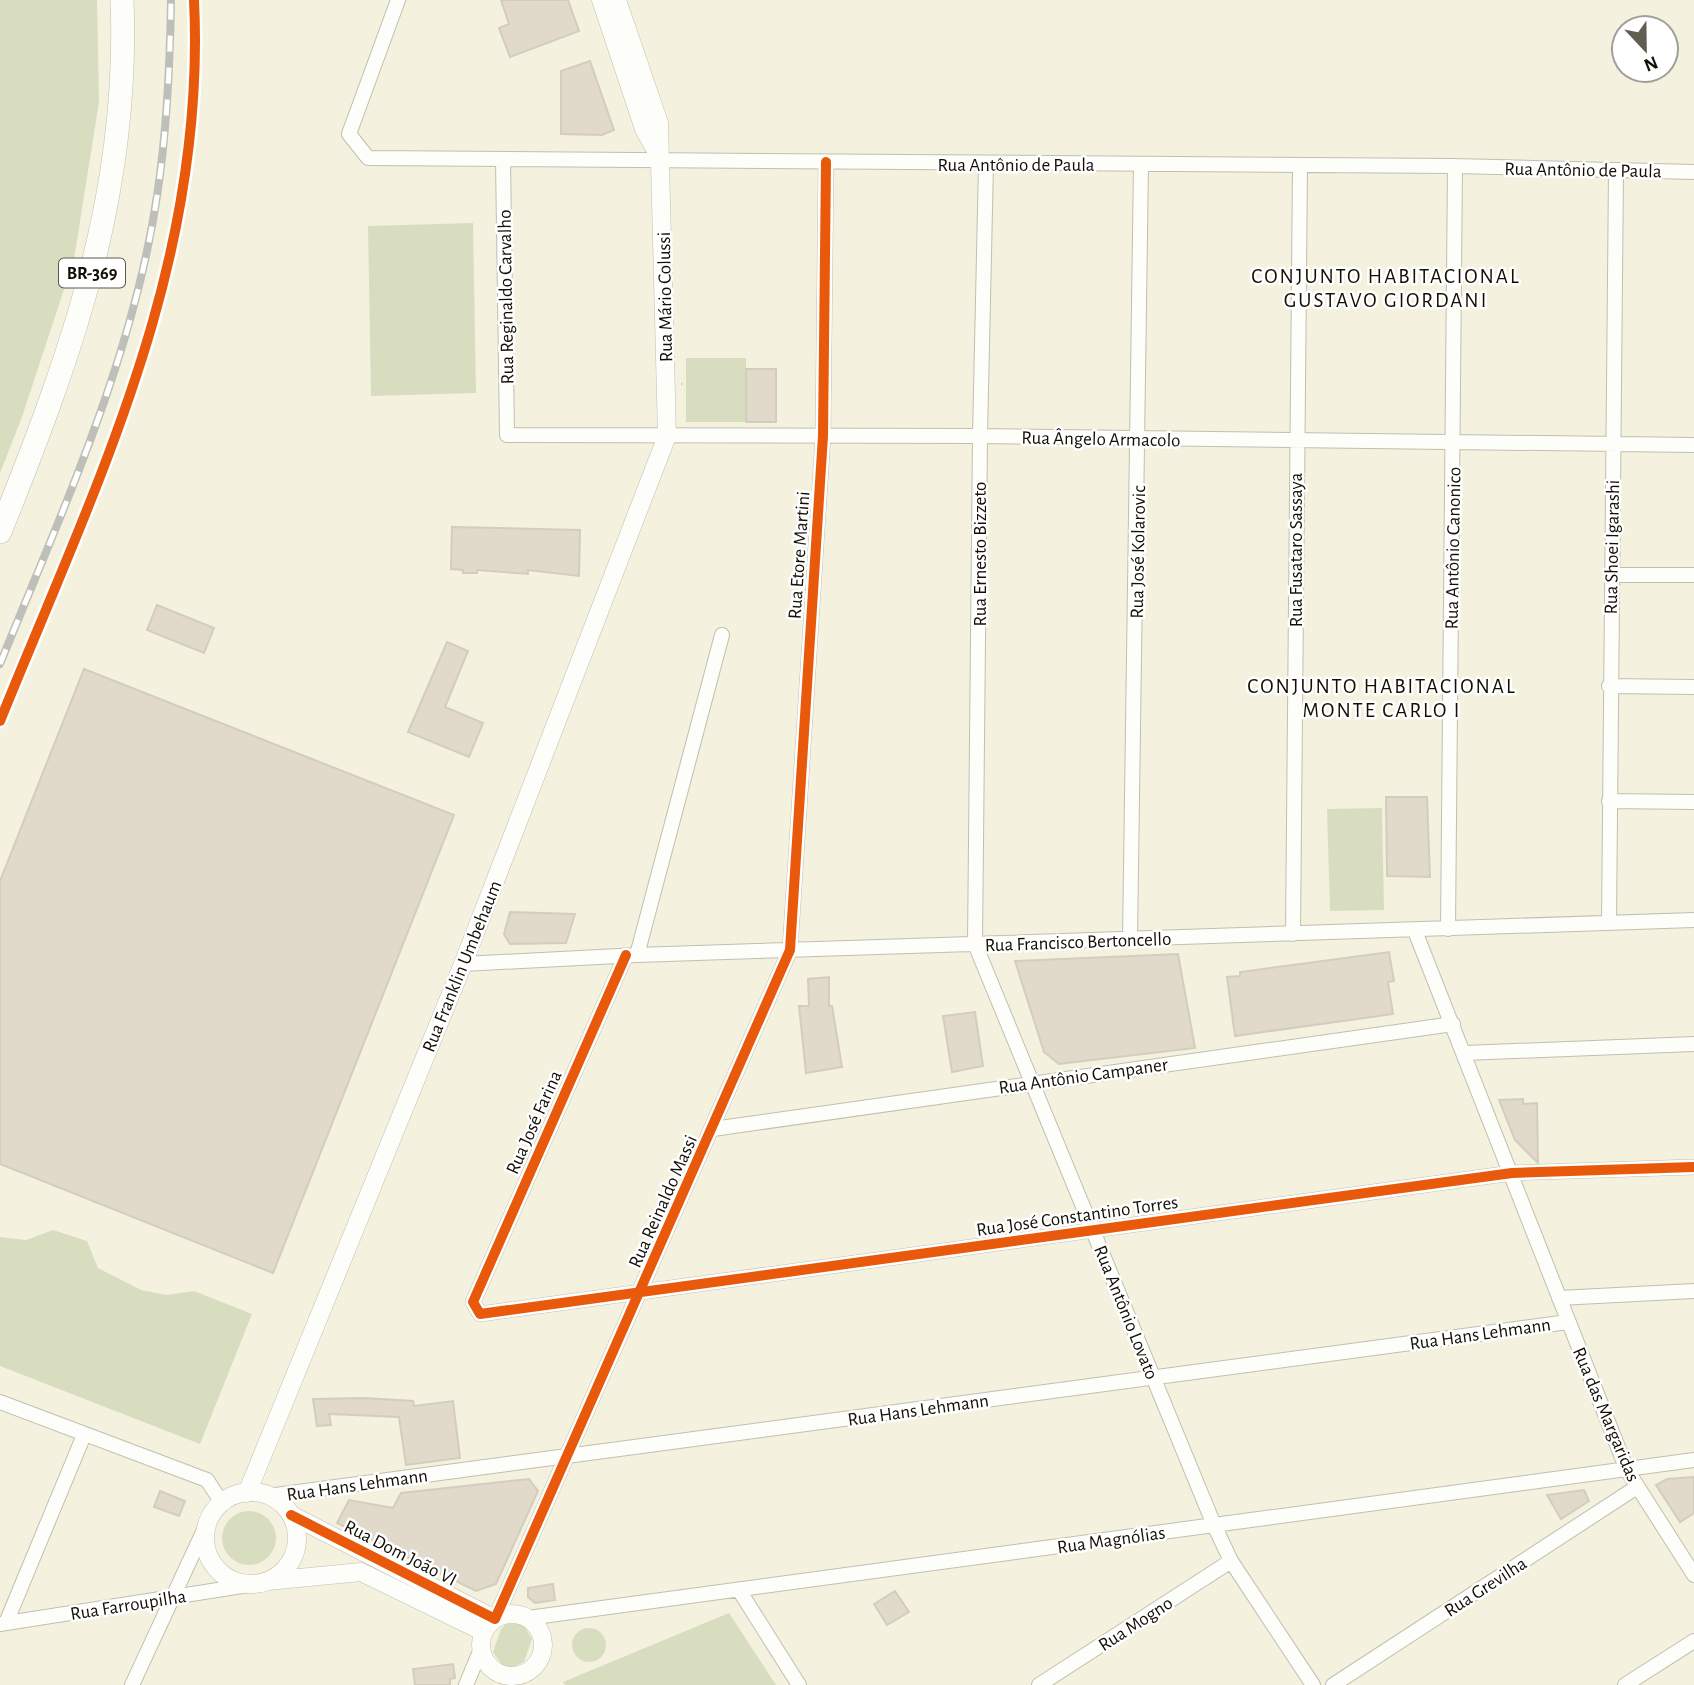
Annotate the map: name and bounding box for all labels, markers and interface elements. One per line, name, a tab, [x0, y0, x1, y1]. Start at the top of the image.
north arrow	[1610, 14, 1680, 84]
text: N	[1641, 52, 1660, 75]
street label: Rua Antônio de Paula	[937, 156, 1095, 175]
street label: Rua Antônio de Paula	[1504, 160, 1662, 181]
street label: Rua Reginaldo Carvalho	[495, 209, 518, 385]
street label: Rua Mário Colussi	[655, 232, 676, 362]
road number: BR-369	[59, 258, 125, 288]
district label: CONJUNTO HABITACIONAL GUSTAVO GIORDANI	[1251, 266, 1521, 311]
street label: Rua Ângelo Armacolo	[1021, 427, 1181, 450]
street label: Rua Antônio Canonico	[1443, 467, 1464, 629]
street label: Rua Fusataro Sassaya	[1287, 473, 1306, 627]
street label: Rua Shoei Igarashi	[1602, 480, 1623, 615]
street label: Rua Ernesto Bizzeto	[971, 482, 990, 626]
street label: Rua José Kolarovic	[1128, 485, 1149, 619]
street label: Rua Etore Martini	[786, 491, 813, 620]
district label: CONJUNTO HABITACIONAL MONTE CARLO I	[1247, 676, 1517, 721]
street label: Rua Franklin Umbehaum	[419, 878, 506, 1055]
street label: Rua Francisco Bertoncello	[984, 930, 1172, 955]
street label: Rua Antônio Campaner	[997, 1055, 1169, 1098]
street label: Rua José Farina	[503, 1068, 566, 1177]
street label: Rua Reinaldo Massi	[626, 1133, 701, 1271]
street label: Rua José Constantino Torres	[975, 1193, 1179, 1240]
street label: Rua Antônio Lovato	[1090, 1243, 1161, 1382]
street label: Rua Hans Lehmann	[1408, 1315, 1552, 1354]
street label: Rua das Margaridas	[1569, 1345, 1643, 1485]
street label: Rua Hans Lehmann	[846, 1391, 990, 1430]
street label: Rua Hans Lehmann	[285, 1466, 429, 1505]
street label: Rua Dom João VI	[341, 1517, 460, 1590]
street label: Rua Magnólias	[1056, 1524, 1166, 1557]
street label: Rua Grevilha	[1441, 1554, 1530, 1621]
street label: Rua Farroupilha	[69, 1587, 188, 1624]
street label: Rua Mogno	[1095, 1593, 1176, 1655]

